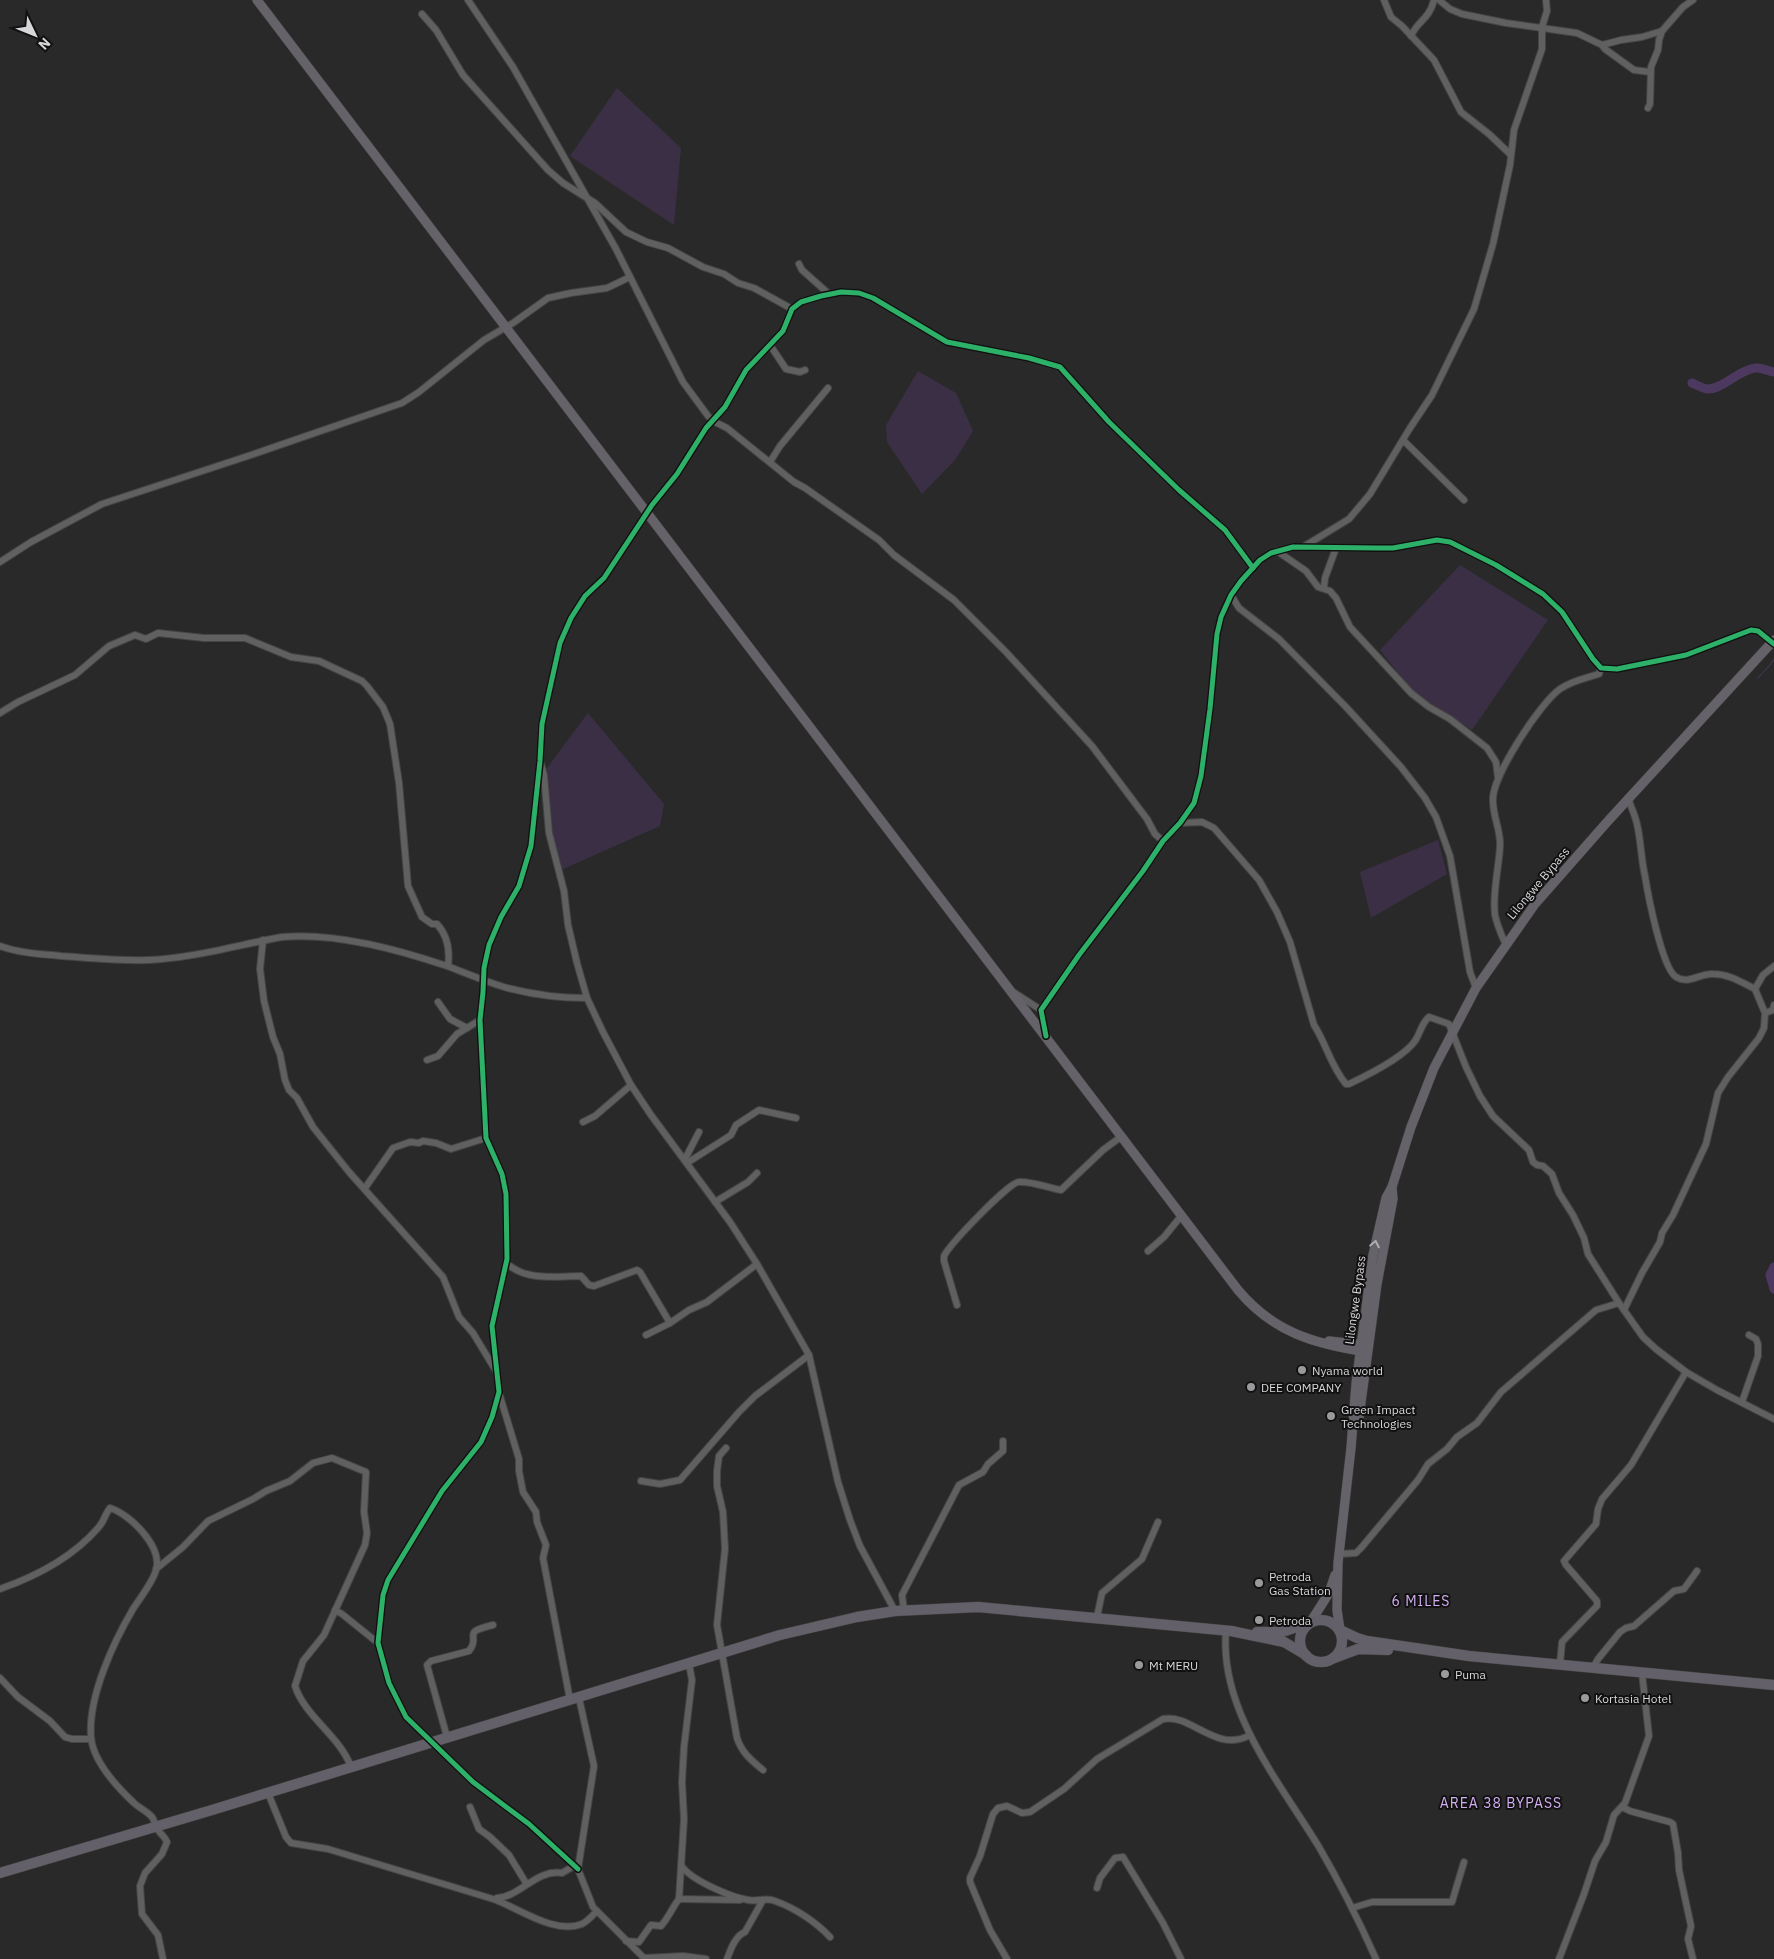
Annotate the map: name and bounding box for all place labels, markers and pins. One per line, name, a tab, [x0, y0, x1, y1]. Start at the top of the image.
place label: Nyama world	[1312, 1363, 1383, 1378]
marker: Nyama world	[1296, 1364, 1308, 1376]
place label: DEE COMPANY	[1261, 1380, 1341, 1395]
marker: DEE COMPANY	[1245, 1381, 1257, 1393]
place label: Green Impact Technologies	[1341, 1402, 1415, 1431]
marker: Green Impact Technologies	[1325, 1410, 1337, 1422]
place label: Petroda Gas Station	[1269, 1569, 1331, 1598]
marker: Petroda Gas Station	[1253, 1577, 1265, 1589]
place label: Petroda	[1269, 1613, 1312, 1628]
marker: Petroda	[1253, 1614, 1265, 1626]
place label: Mt MERU	[1149, 1658, 1198, 1673]
marker: Mt MERU	[1133, 1659, 1145, 1671]
place label: Puma	[1455, 1667, 1487, 1682]
marker: Puma	[1439, 1668, 1451, 1680]
place label: Kortasia Hotel	[1595, 1691, 1671, 1706]
marker: Kortasia Hotel	[1579, 1692, 1591, 1704]

